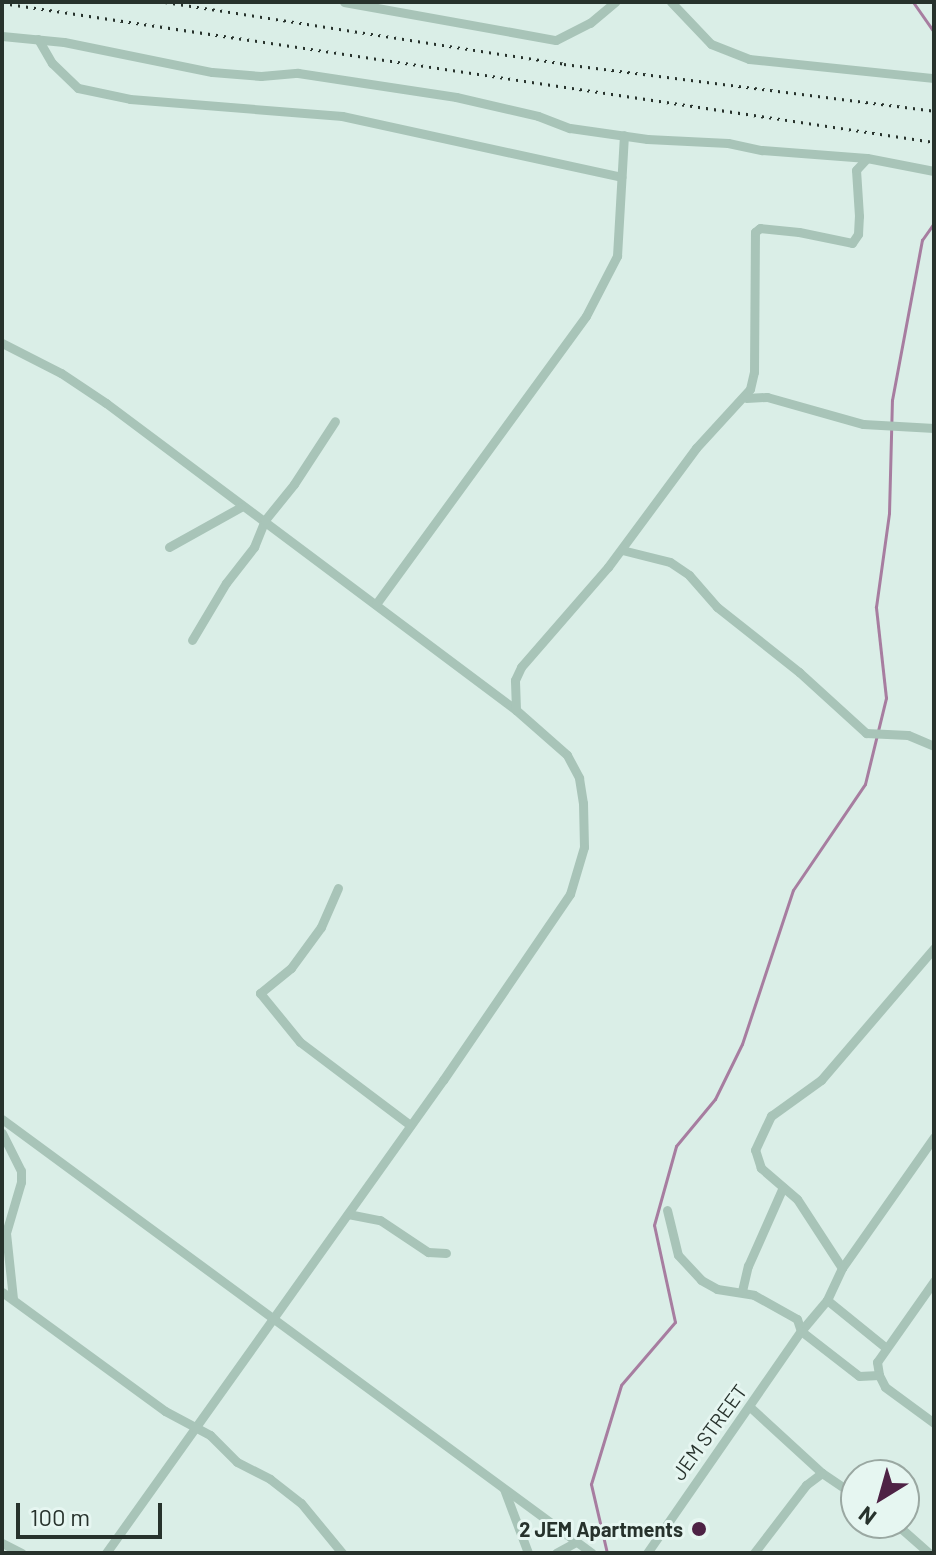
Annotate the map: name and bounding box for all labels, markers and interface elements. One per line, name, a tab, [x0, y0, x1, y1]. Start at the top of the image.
street label: JEM STREET	[666, 1379, 752, 1485]
north arrow	[840, 1459, 920, 1539]
scale bar	[20, 1487, 166, 1537]
text: 100 m	[30, 1502, 90, 1531]
text: N	[853, 1502, 880, 1531]
place label: 2 JEM Apartments	[519, 1517, 683, 1541]
marker: 2 JEM Apartments	[690, 1520, 708, 1538]

